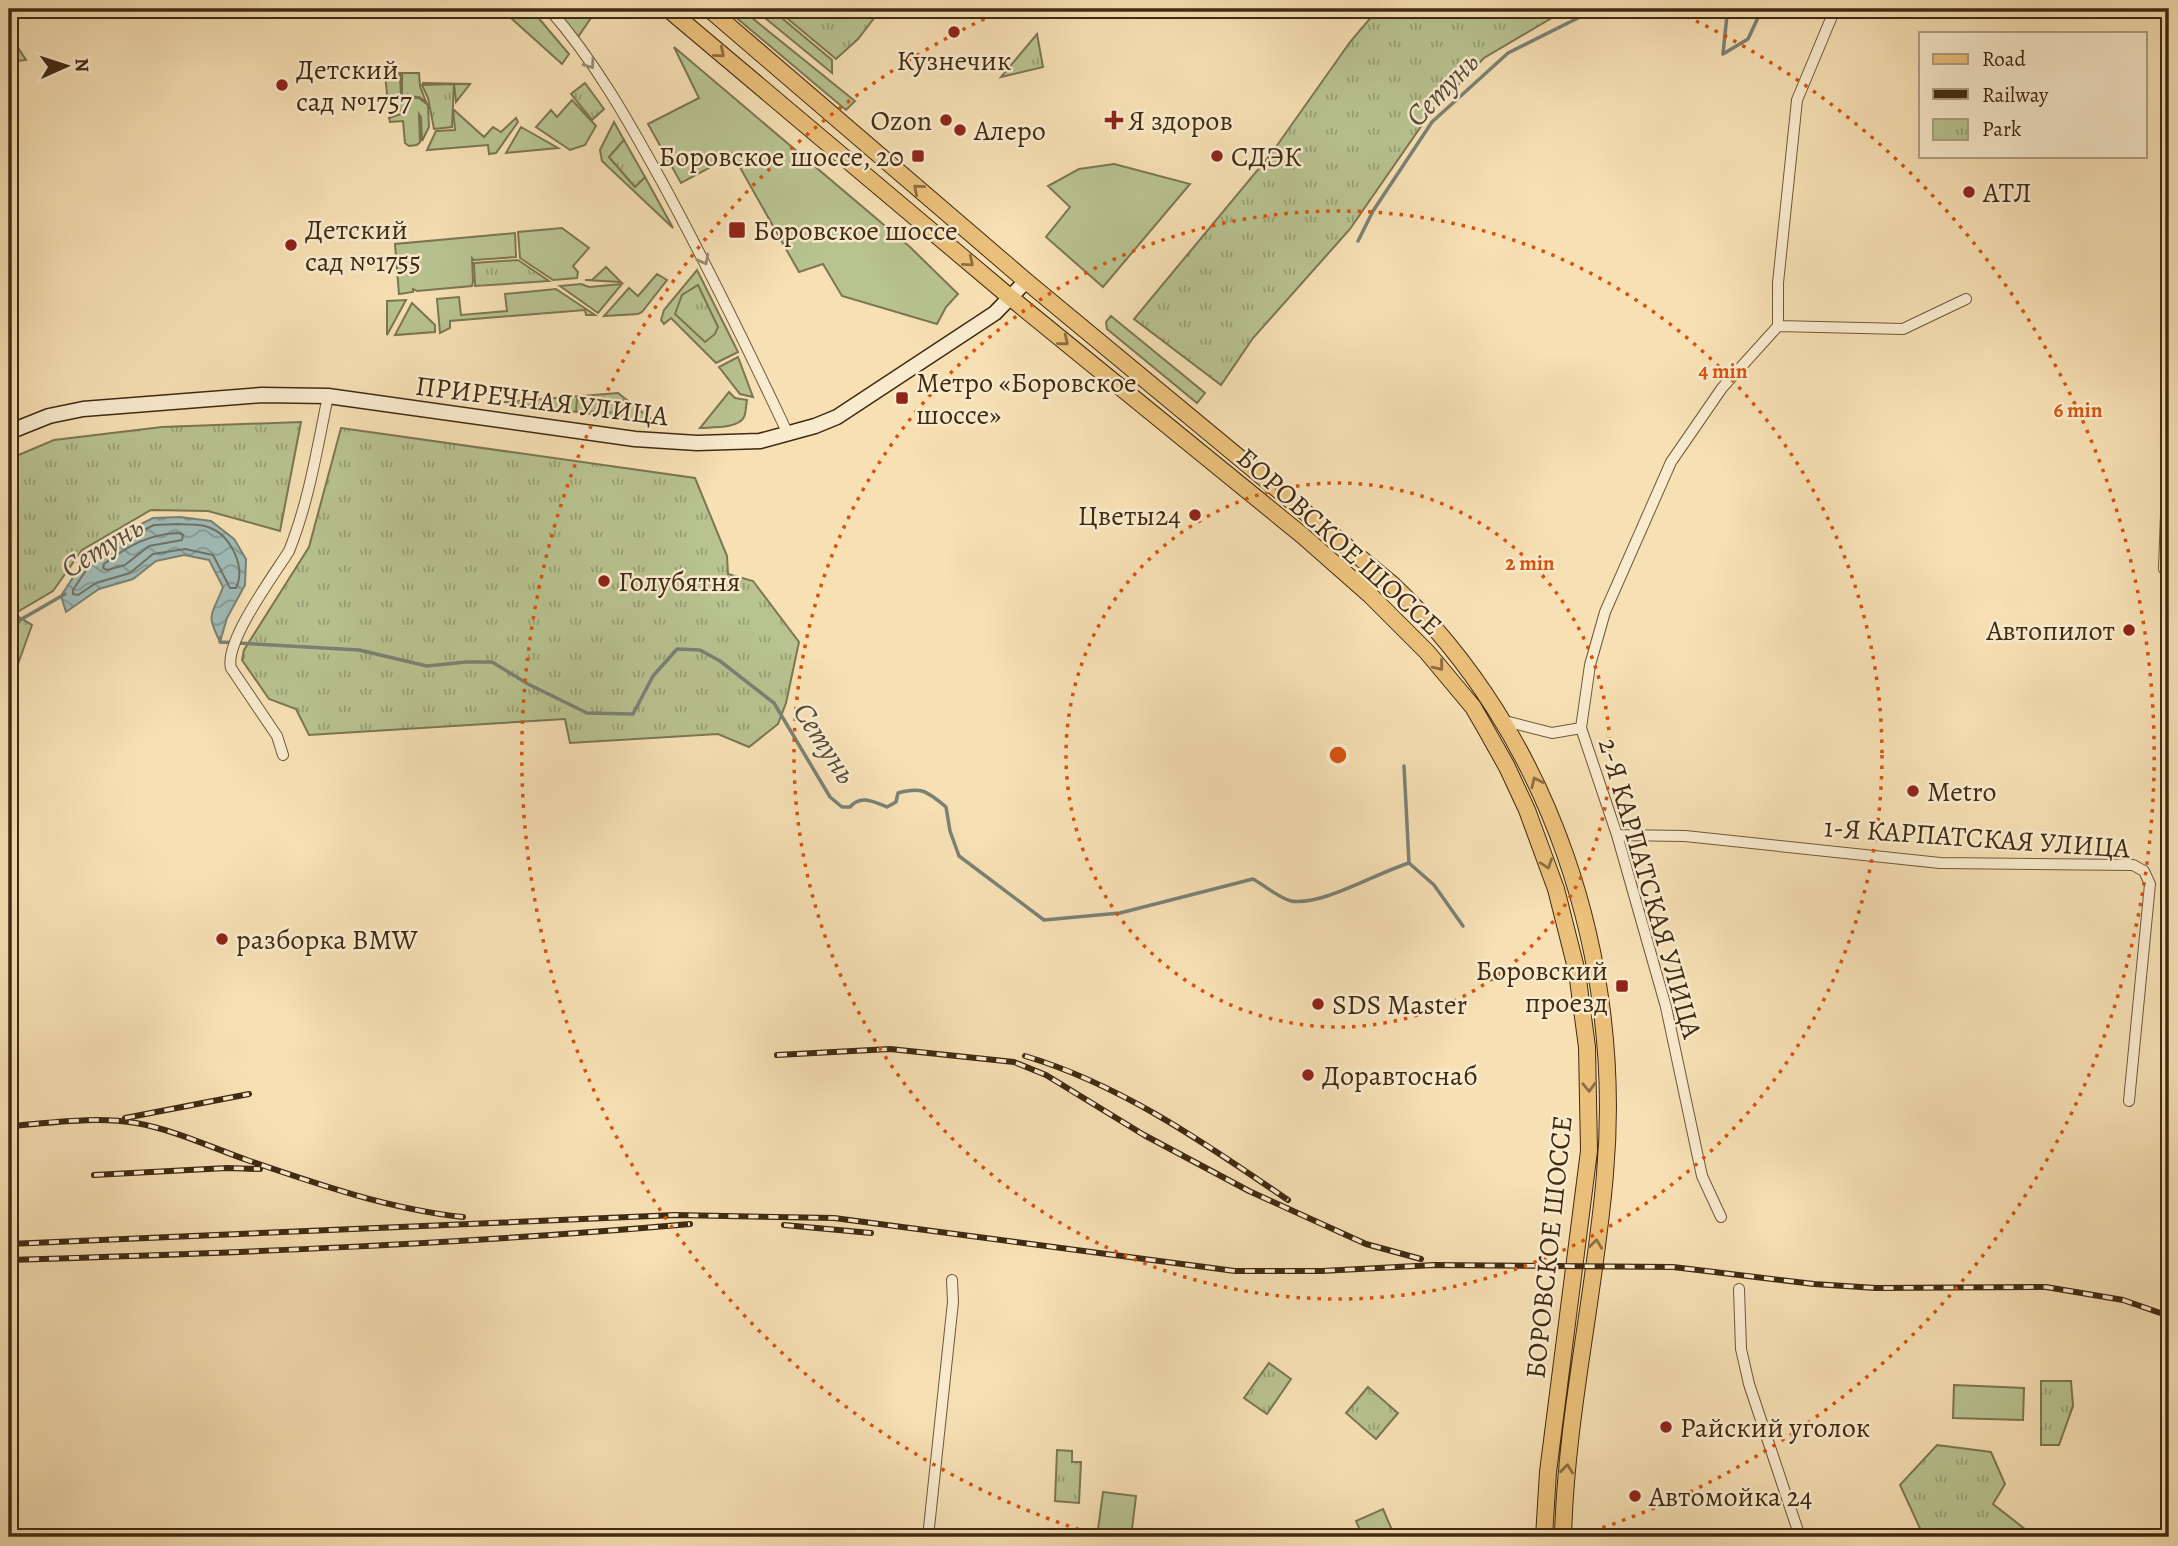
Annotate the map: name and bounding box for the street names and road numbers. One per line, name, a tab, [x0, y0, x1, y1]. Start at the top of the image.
street label: ПРИРЕЧНАЯ УЛИЦА	[413, 367, 671, 435]
street label: БОРОВСКОЕ ШОССЕ	[1228, 439, 1450, 644]
street label: 2-Я КАРПАТСКАЯ УЛИЦА	[1589, 734, 1711, 1043]
street label: 1-Я КАРПАТСКАЯ УЛИЦА	[1822, 808, 2132, 868]
street label: БОРОВСКОЕ ШОССЕ	[1516, 1114, 1582, 1381]

